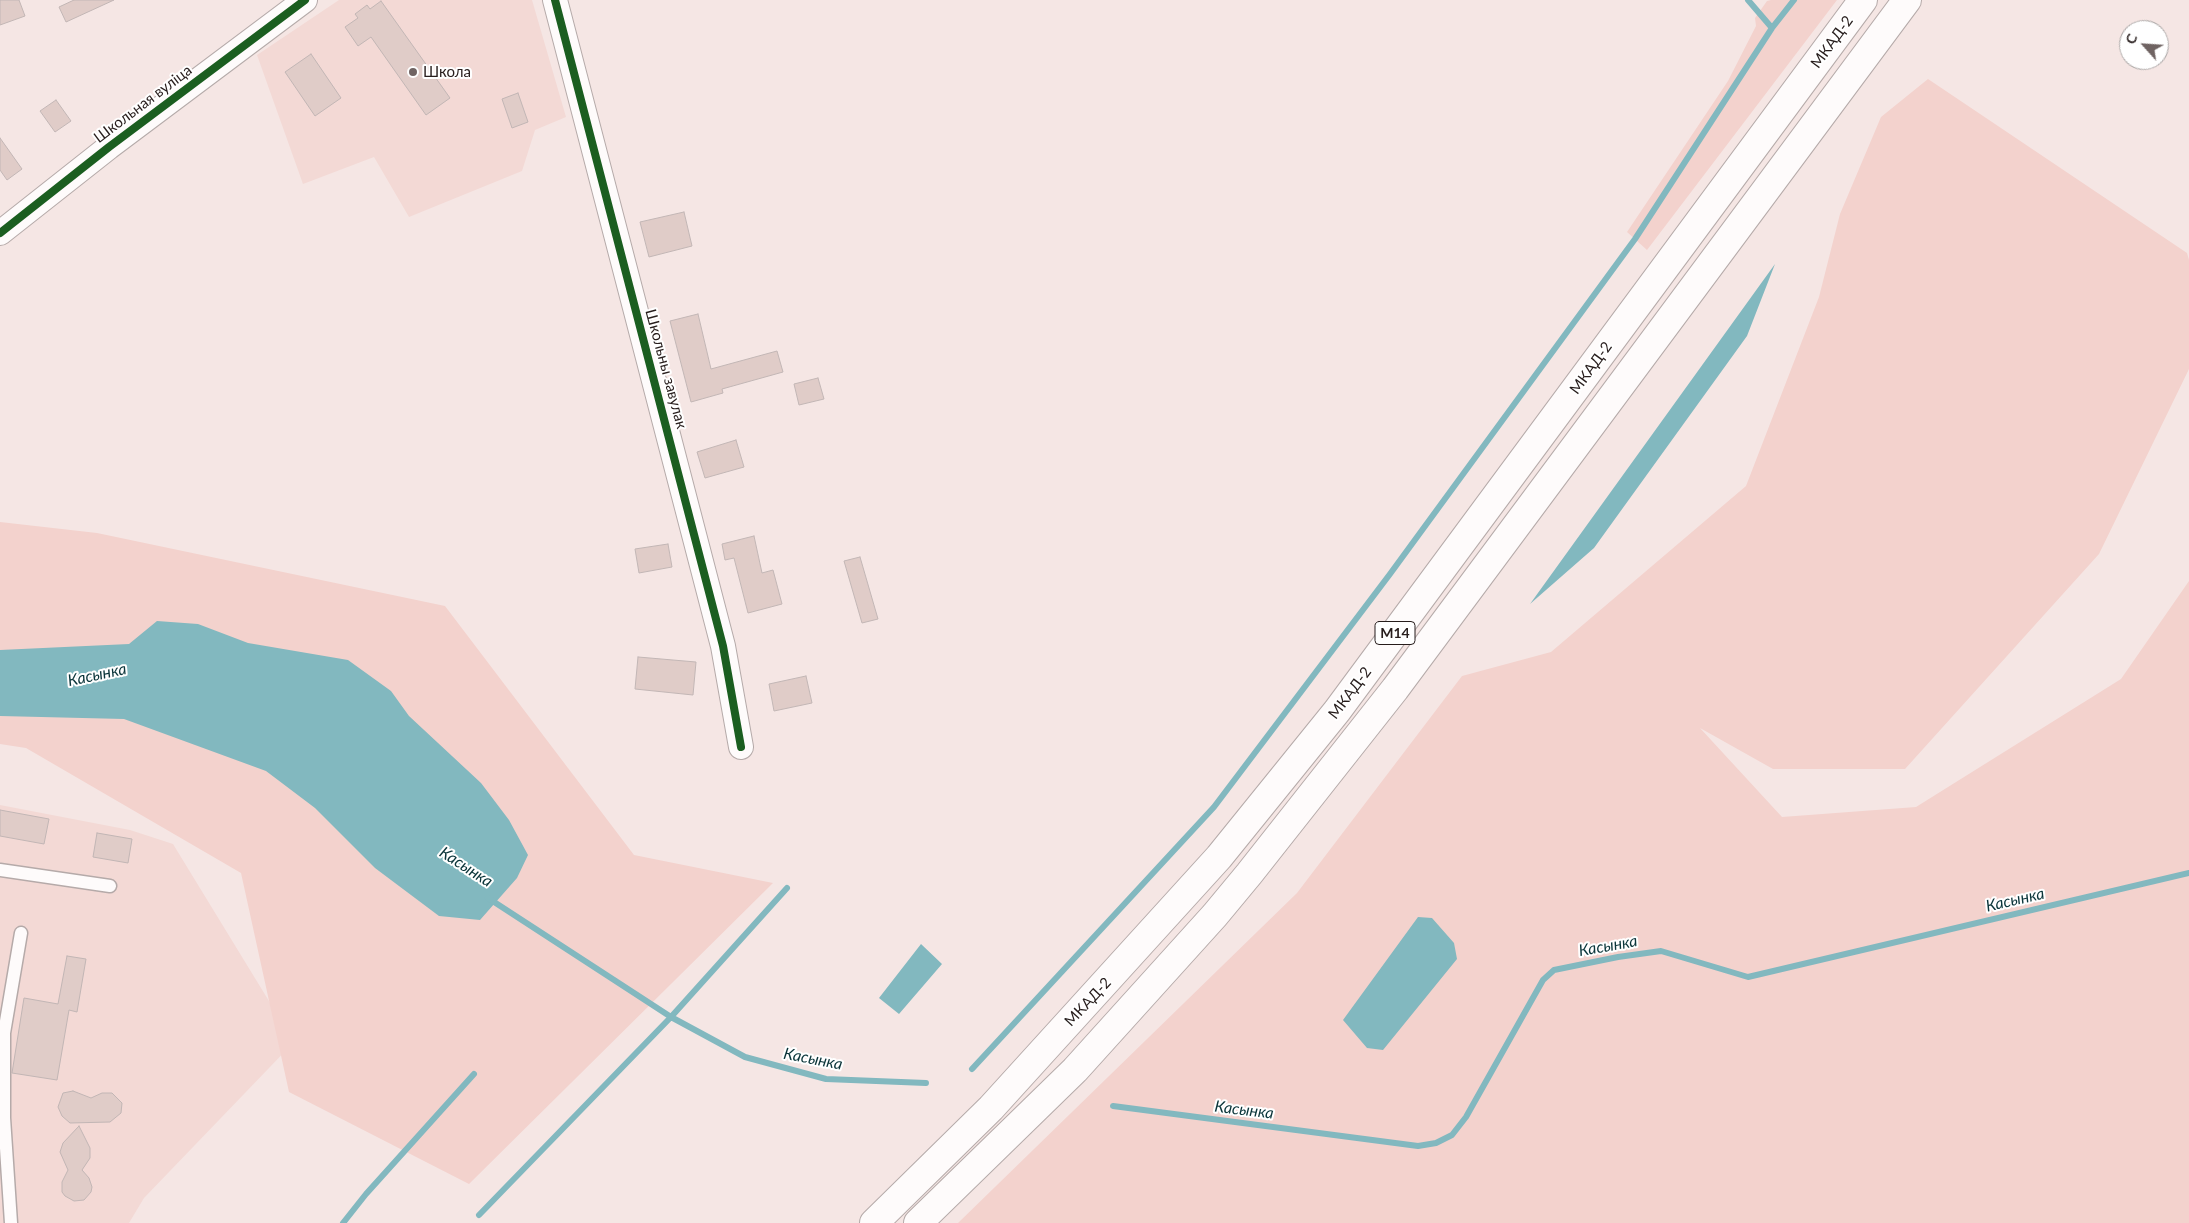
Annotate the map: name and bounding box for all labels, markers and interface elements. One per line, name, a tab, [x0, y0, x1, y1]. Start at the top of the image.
street label: МКАД-2	[1807, 12, 1857, 72]
north arrow	[2119, 20, 2169, 70]
text: С	[2121, 31, 2141, 47]
street label: Школьная вуліца	[90, 61, 196, 147]
place label: Школа	[423, 63, 471, 81]
marker: Школа	[407, 66, 419, 78]
street label: Школьны завулак	[641, 307, 691, 431]
street label: МКАД-2	[1566, 338, 1616, 398]
road number: М14	[1375, 622, 1415, 644]
water label: Касынка	[66, 659, 128, 691]
street label: МКАД-2	[1325, 664, 1375, 722]
water label: Касынка	[436, 843, 496, 891]
water label: Касынка	[1984, 884, 2046, 916]
water label: Касынка	[1577, 931, 1639, 961]
street label: МКАД-2	[1061, 974, 1115, 1030]
water label: Касынка	[782, 1044, 844, 1074]
water label: Касынка	[1213, 1097, 1275, 1123]

